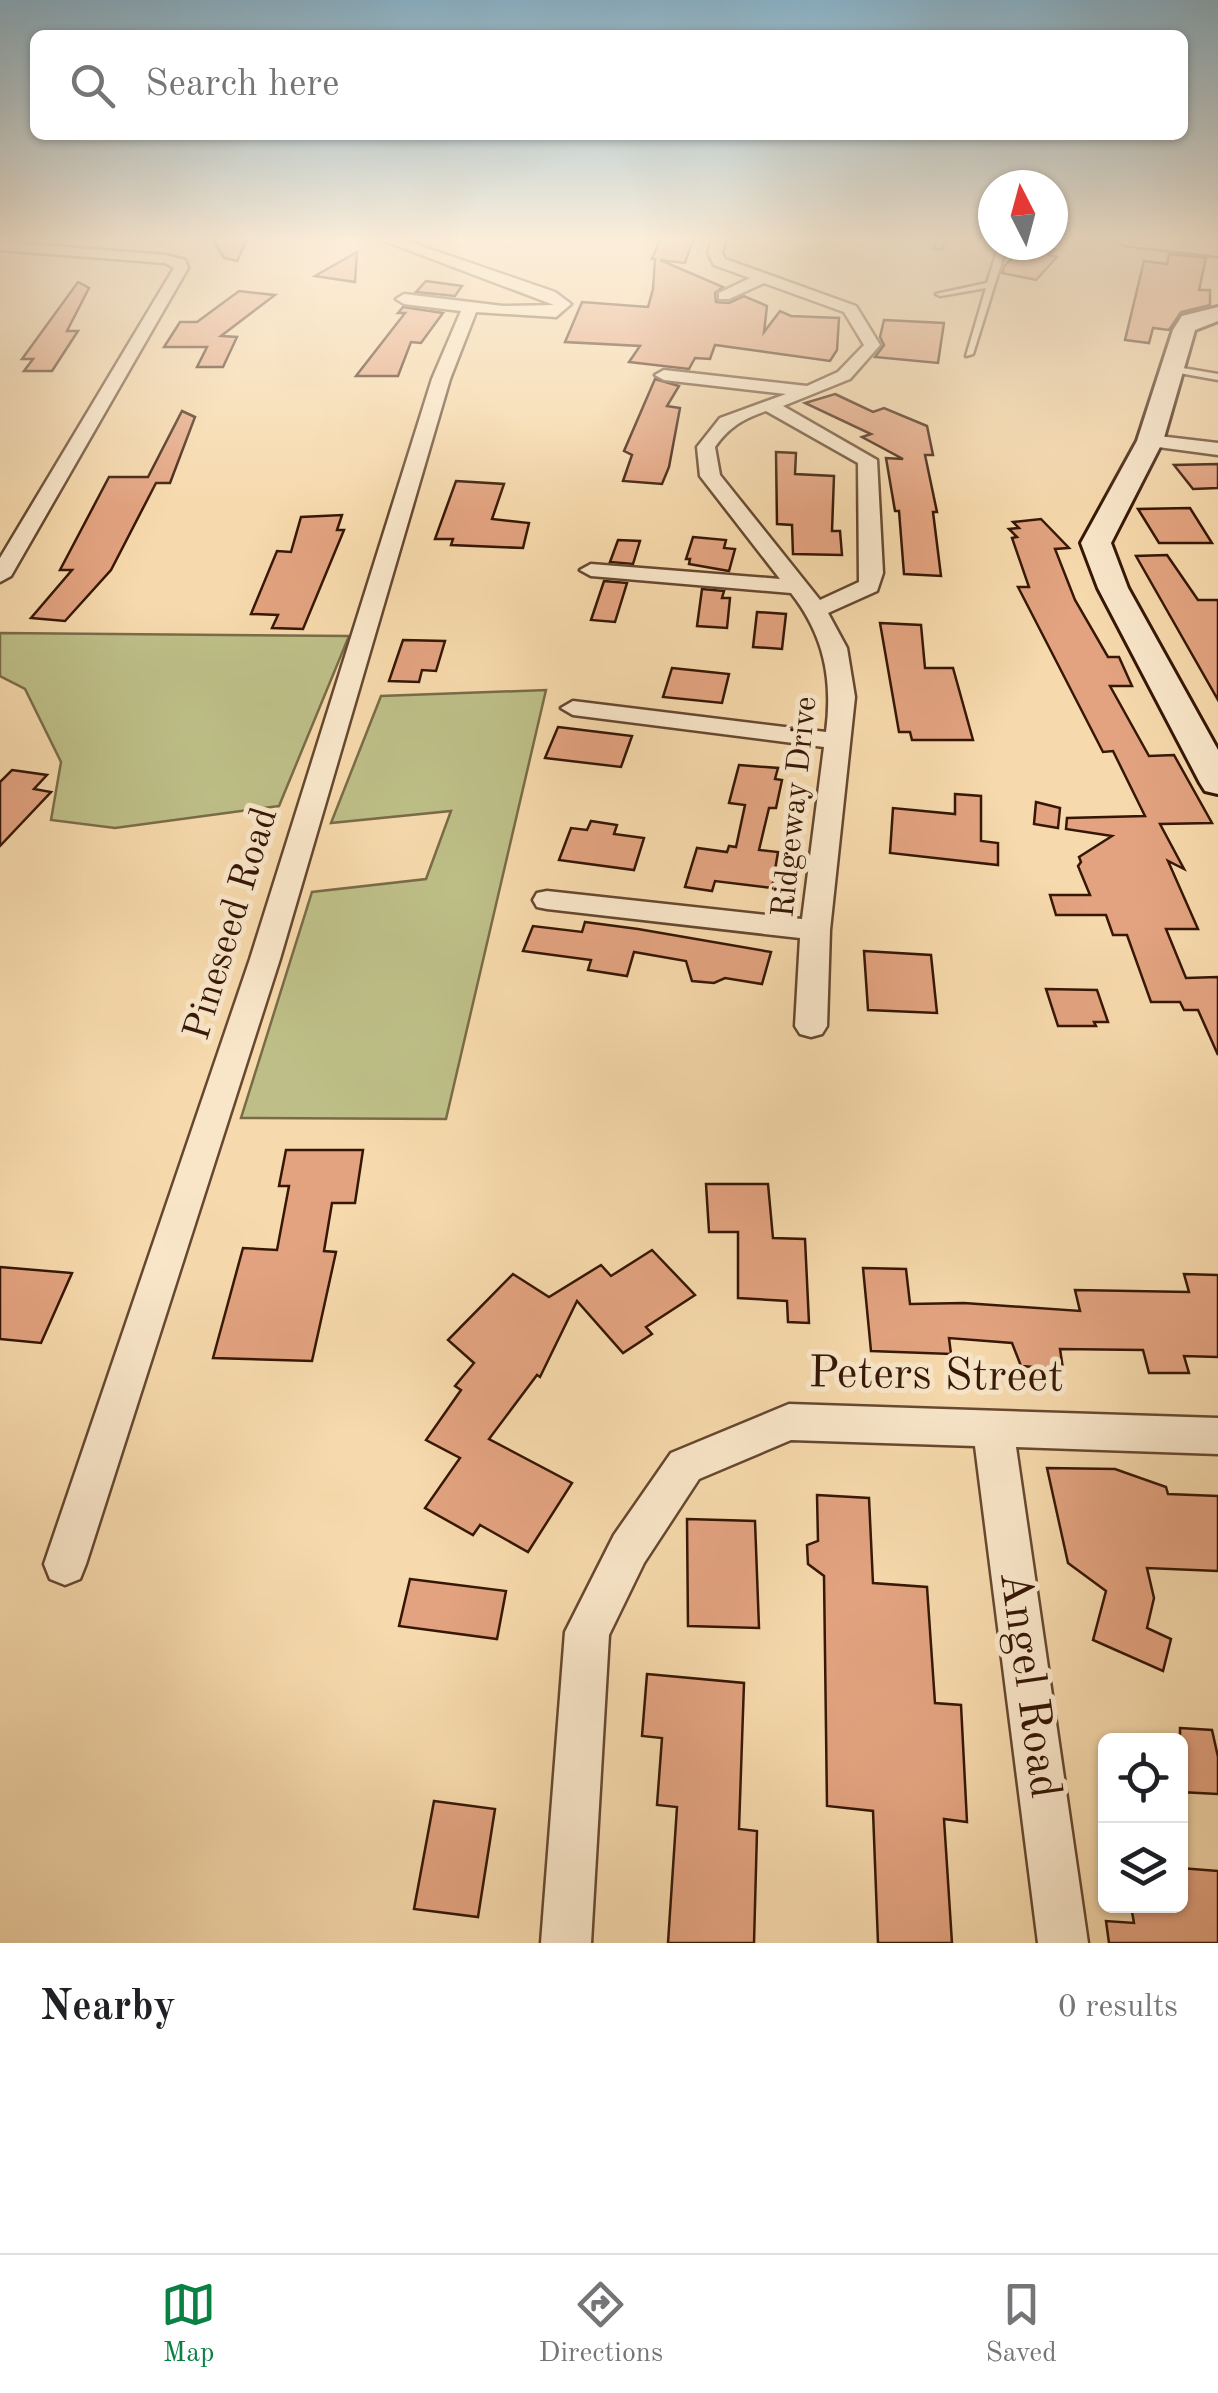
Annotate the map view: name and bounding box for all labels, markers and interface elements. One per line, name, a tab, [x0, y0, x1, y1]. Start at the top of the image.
search box	[30, 30, 1188, 140]
icon: search	[65, 58, 120, 113]
text: Search here	[145, 66, 340, 104]
north arrow	[978, 170, 1068, 260]
street label: Ridgeway Drive	[768, 695, 824, 919]
street label: Pineseed Road	[179, 803, 285, 1045]
street label: Peters Street	[808, 1352, 1064, 1402]
street label: Angel Road	[990, 1569, 1066, 1801]
map controls	[1098, 1733, 1188, 1913]
button: locate	[1098, 1733, 1188, 1823]
button: layers	[1098, 1823, 1188, 1913]
text: Nearby	[40, 1987, 176, 2029]
text: 0 results	[1058, 1992, 1178, 2024]
tab: Map	[161, 2277, 216, 2372]
tab: Directions	[539, 2277, 663, 2372]
tab: Saved	[985, 2277, 1057, 2372]

